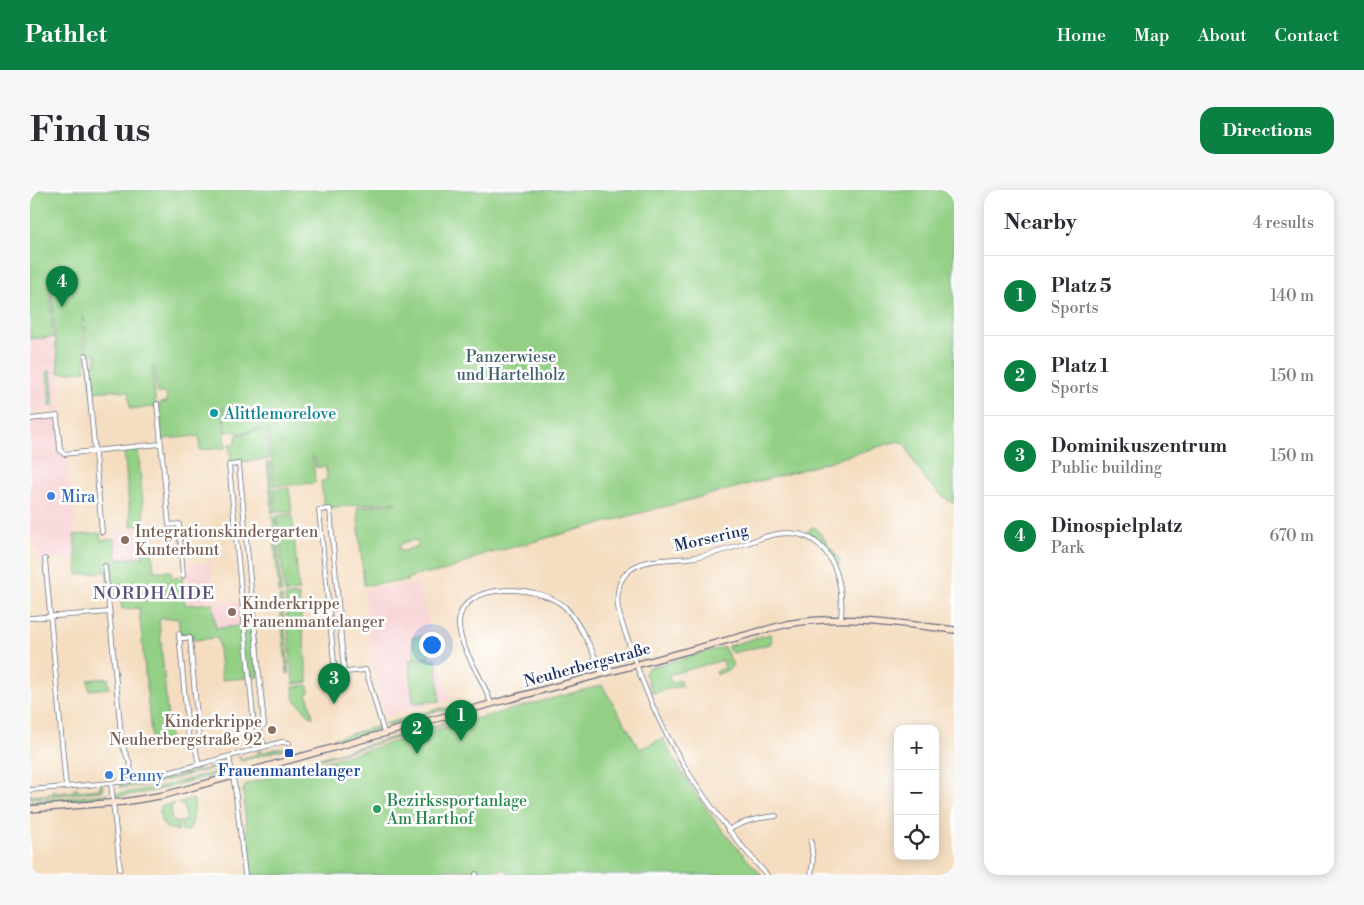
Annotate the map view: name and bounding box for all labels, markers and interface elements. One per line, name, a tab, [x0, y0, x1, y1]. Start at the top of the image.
text: Pathlet	[25, 20, 107, 50]
text: Home	[1057, 24, 1106, 47]
text: Map	[1134, 24, 1170, 47]
text: About	[1198, 24, 1247, 47]
text: Contact	[1275, 24, 1339, 47]
button: Directions	[1200, 107, 1334, 154]
text: Find us	[30, 109, 150, 152]
text: Nearby	[1004, 210, 1077, 236]
text: 4 results	[1253, 213, 1314, 233]
pin: 4	[46, 266, 78, 307]
text: Platz 5	[1051, 274, 1111, 298]
text: 1	[1016, 286, 1024, 306]
text: 140 m	[1270, 286, 1314, 306]
text: Sports	[1051, 298, 1098, 318]
park label: Panzerwiese und Hartelholz	[457, 347, 565, 385]
text: Platz 1	[1051, 354, 1109, 378]
text: 2	[1015, 366, 1025, 386]
text: 150 m	[1270, 366, 1314, 386]
text: Sports	[1051, 378, 1098, 398]
place label: Alittlemorelove	[223, 404, 336, 424]
marker: Alittlemorelove	[208, 407, 220, 419]
text: Dominikuszentrum	[1051, 434, 1227, 458]
text: 3	[1015, 446, 1025, 466]
text: 150 m	[1270, 446, 1314, 466]
text: Public building	[1051, 458, 1162, 478]
place label: Mira	[61, 487, 96, 507]
marker: Mira	[45, 490, 57, 502]
text: Dinospielplatz	[1051, 514, 1182, 538]
street label: Morsering	[672, 520, 751, 556]
place label: Integrationskindergarten Kunterbunt	[135, 522, 319, 560]
text: 4	[1015, 526, 1025, 546]
text: 670 m	[1270, 526, 1314, 546]
marker: Integrationskindergarten Kunterbunt	[119, 534, 131, 546]
text: Park	[1051, 538, 1084, 558]
district label: NORDHAIDE	[93, 582, 215, 605]
place label: Kinderkrippe Frauenmantelanger	[242, 594, 385, 632]
marker: Kinderkrippe Frauenmantelanger	[226, 606, 238, 618]
your location	[419, 632, 445, 658]
street label: Neuherbergstraße	[522, 638, 653, 691]
pin: 3	[318, 663, 350, 704]
pin: 1	[445, 700, 477, 741]
place label: Kinderkrippe Neuherbergstraße 92	[110, 712, 262, 750]
pin: 2	[401, 713, 433, 754]
marker: Kinderkrippe Neuherbergstraße 92	[266, 724, 278, 736]
map controls	[894, 725, 939, 860]
button: +	[894, 725, 939, 770]
marker: Frauenmantelanger	[283, 747, 295, 759]
place label: Frauenmantelanger	[218, 761, 360, 781]
place label: Penny	[119, 766, 164, 786]
marker: Penny	[103, 769, 115, 781]
button: −	[894, 770, 939, 815]
place label: Bezirkssportanlage Am Harthof	[386, 791, 527, 829]
marker: Bezirkssportanlage Am Harthof	[371, 803, 383, 815]
button: locate	[894, 815, 939, 860]

